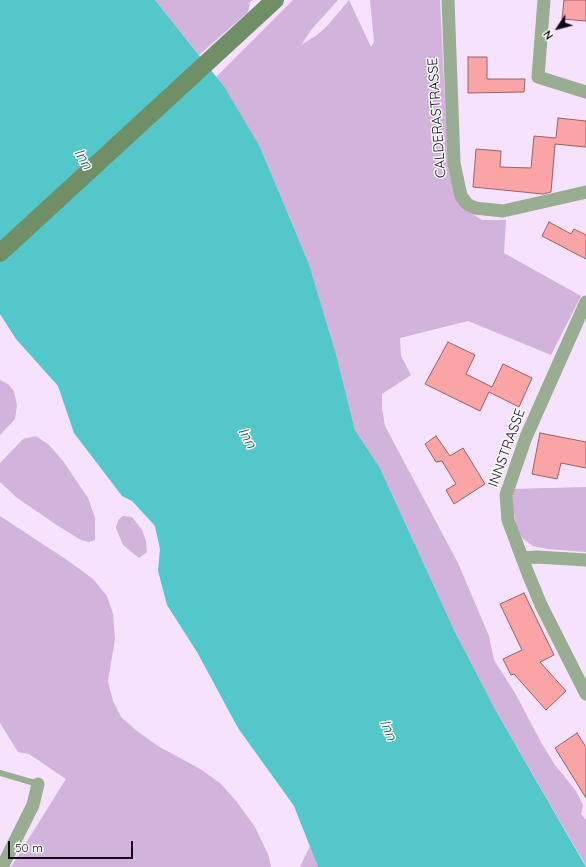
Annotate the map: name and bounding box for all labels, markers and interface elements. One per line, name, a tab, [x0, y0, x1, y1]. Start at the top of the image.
north arrow	[538, 8, 578, 48]
text: N	[540, 28, 556, 42]
street label: CALDERASTRASSE	[424, 57, 450, 179]
water label: Inn	[70, 145, 96, 173]
street label: INNSTRASSE	[485, 406, 529, 490]
water label: Inn	[234, 424, 260, 452]
water label: Inn	[376, 717, 400, 743]
scale bar	[10, 833, 135, 859]
text: 50 m	[15, 840, 43, 855]

